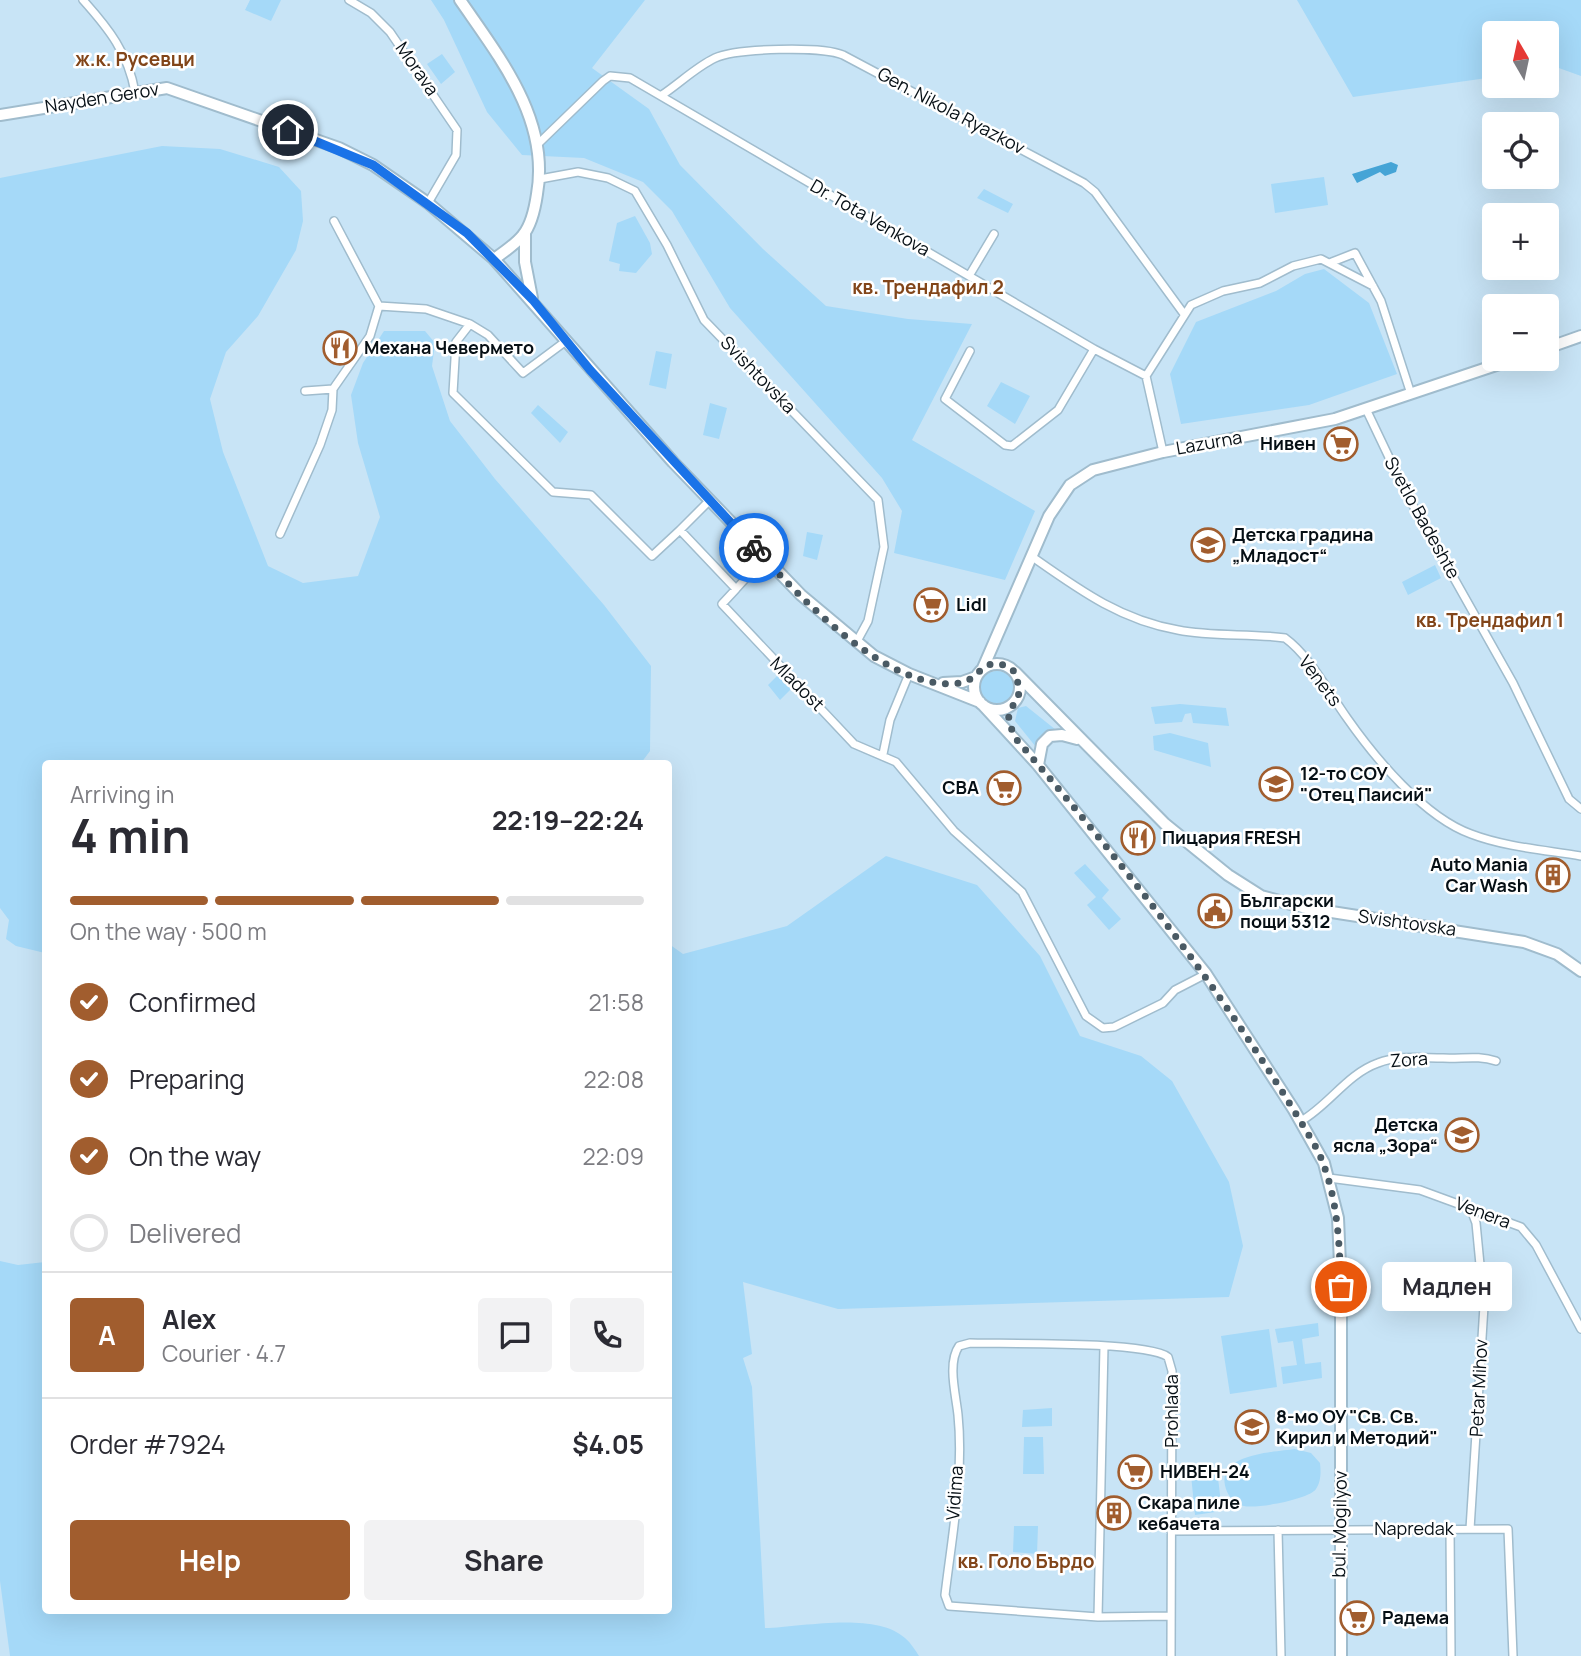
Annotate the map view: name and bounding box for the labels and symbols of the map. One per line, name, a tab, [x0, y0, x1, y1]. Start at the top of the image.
north arrow	[1482, 21, 1559, 98]
street label: Morava	[391, 37, 445, 100]
district label: ж.к. Русевци	[75, 46, 195, 72]
street label: Gen. Nikola Ryazkov	[874, 61, 1029, 159]
street label: Nayden Gerov	[43, 76, 161, 118]
pin	[258, 100, 318, 160]
street label: Dr. Tota Venkova	[806, 173, 935, 261]
district label: кв. Трендафил 2	[852, 274, 1004, 300]
restaurant icon: Механа Чевермето	[321, 329, 359, 367]
street label: Svishtovska	[716, 330, 802, 418]
place label: Механа Чевермето	[364, 335, 534, 359]
street label: Lazurna	[1174, 424, 1244, 460]
supermarket icon: Нивен	[1322, 425, 1360, 463]
place label: Нивен	[1260, 431, 1316, 455]
street label: Svetlo Badeshte	[1379, 452, 1466, 583]
courier	[719, 513, 789, 583]
place label: Детска градина „Младост“	[1232, 522, 1374, 567]
school or university icon: Детска градина „Младост“	[1189, 526, 1227, 564]
supermarket icon: Lidl	[912, 586, 950, 624]
place label: Lidl	[956, 592, 987, 616]
district label: кв. Трендафил 1	[1416, 607, 1564, 633]
street label: Venets	[1294, 650, 1348, 711]
street label: Mladost	[765, 651, 830, 716]
place label: 12-то СОУ "Отец Паисий"	[1300, 761, 1433, 806]
school or university icon: 12-то СОУ "Отец Паисий"	[1257, 765, 1295, 803]
supermarket icon: CBA	[985, 769, 1023, 807]
place label: CBA	[942, 775, 979, 799]
restaurant icon: Пицария FRESH	[1119, 819, 1157, 857]
place label: Пицария FRESH	[1162, 825, 1301, 849]
place label: Auto Mania Car Wash	[1430, 852, 1528, 897]
building icon: Auto Mania Car Wash	[1534, 856, 1572, 894]
place label: Български пощи 5312	[1240, 888, 1334, 933]
public building icon: Български пощи 5312	[1196, 892, 1234, 930]
street label: Svishtovska	[1357, 903, 1458, 941]
street label: Zora	[1389, 1046, 1429, 1072]
place label: Детска ясла „Зора“	[1333, 1112, 1438, 1157]
school or university icon: Детска ясла „Зора“	[1443, 1116, 1481, 1154]
street label: Venera	[1452, 1191, 1514, 1234]
pin	[1311, 1257, 1371, 1317]
callout: Мадлен	[1383, 1262, 1512, 1312]
street label: Petar Mihov	[1463, 1338, 1493, 1438]
street label: Prohlada	[1159, 1374, 1183, 1448]
place label: 8-мо ОУ "Св. Св. Кирил и Методий"	[1276, 1404, 1438, 1449]
school or university icon: 8-мо ОУ "Св. Св. Кирил и Методий"	[1233, 1408, 1271, 1446]
supermarket icon: НИВЕН-24	[1116, 1453, 1154, 1491]
place label: НИВЕН-24	[1160, 1459, 1250, 1483]
street label: Vidima	[940, 1465, 968, 1521]
street label: bul. Mogilyov	[1326, 1470, 1352, 1578]
place label: Скара пиле кебачета	[1138, 1490, 1240, 1535]
building icon: Скара пиле кебачета	[1095, 1494, 1133, 1532]
street label: Napredak	[1374, 1516, 1455, 1540]
district label: кв. Голо Бърдо	[958, 1548, 1095, 1574]
supermarket icon: Радема	[1338, 1599, 1376, 1637]
place label: Радема	[1382, 1605, 1449, 1629]

